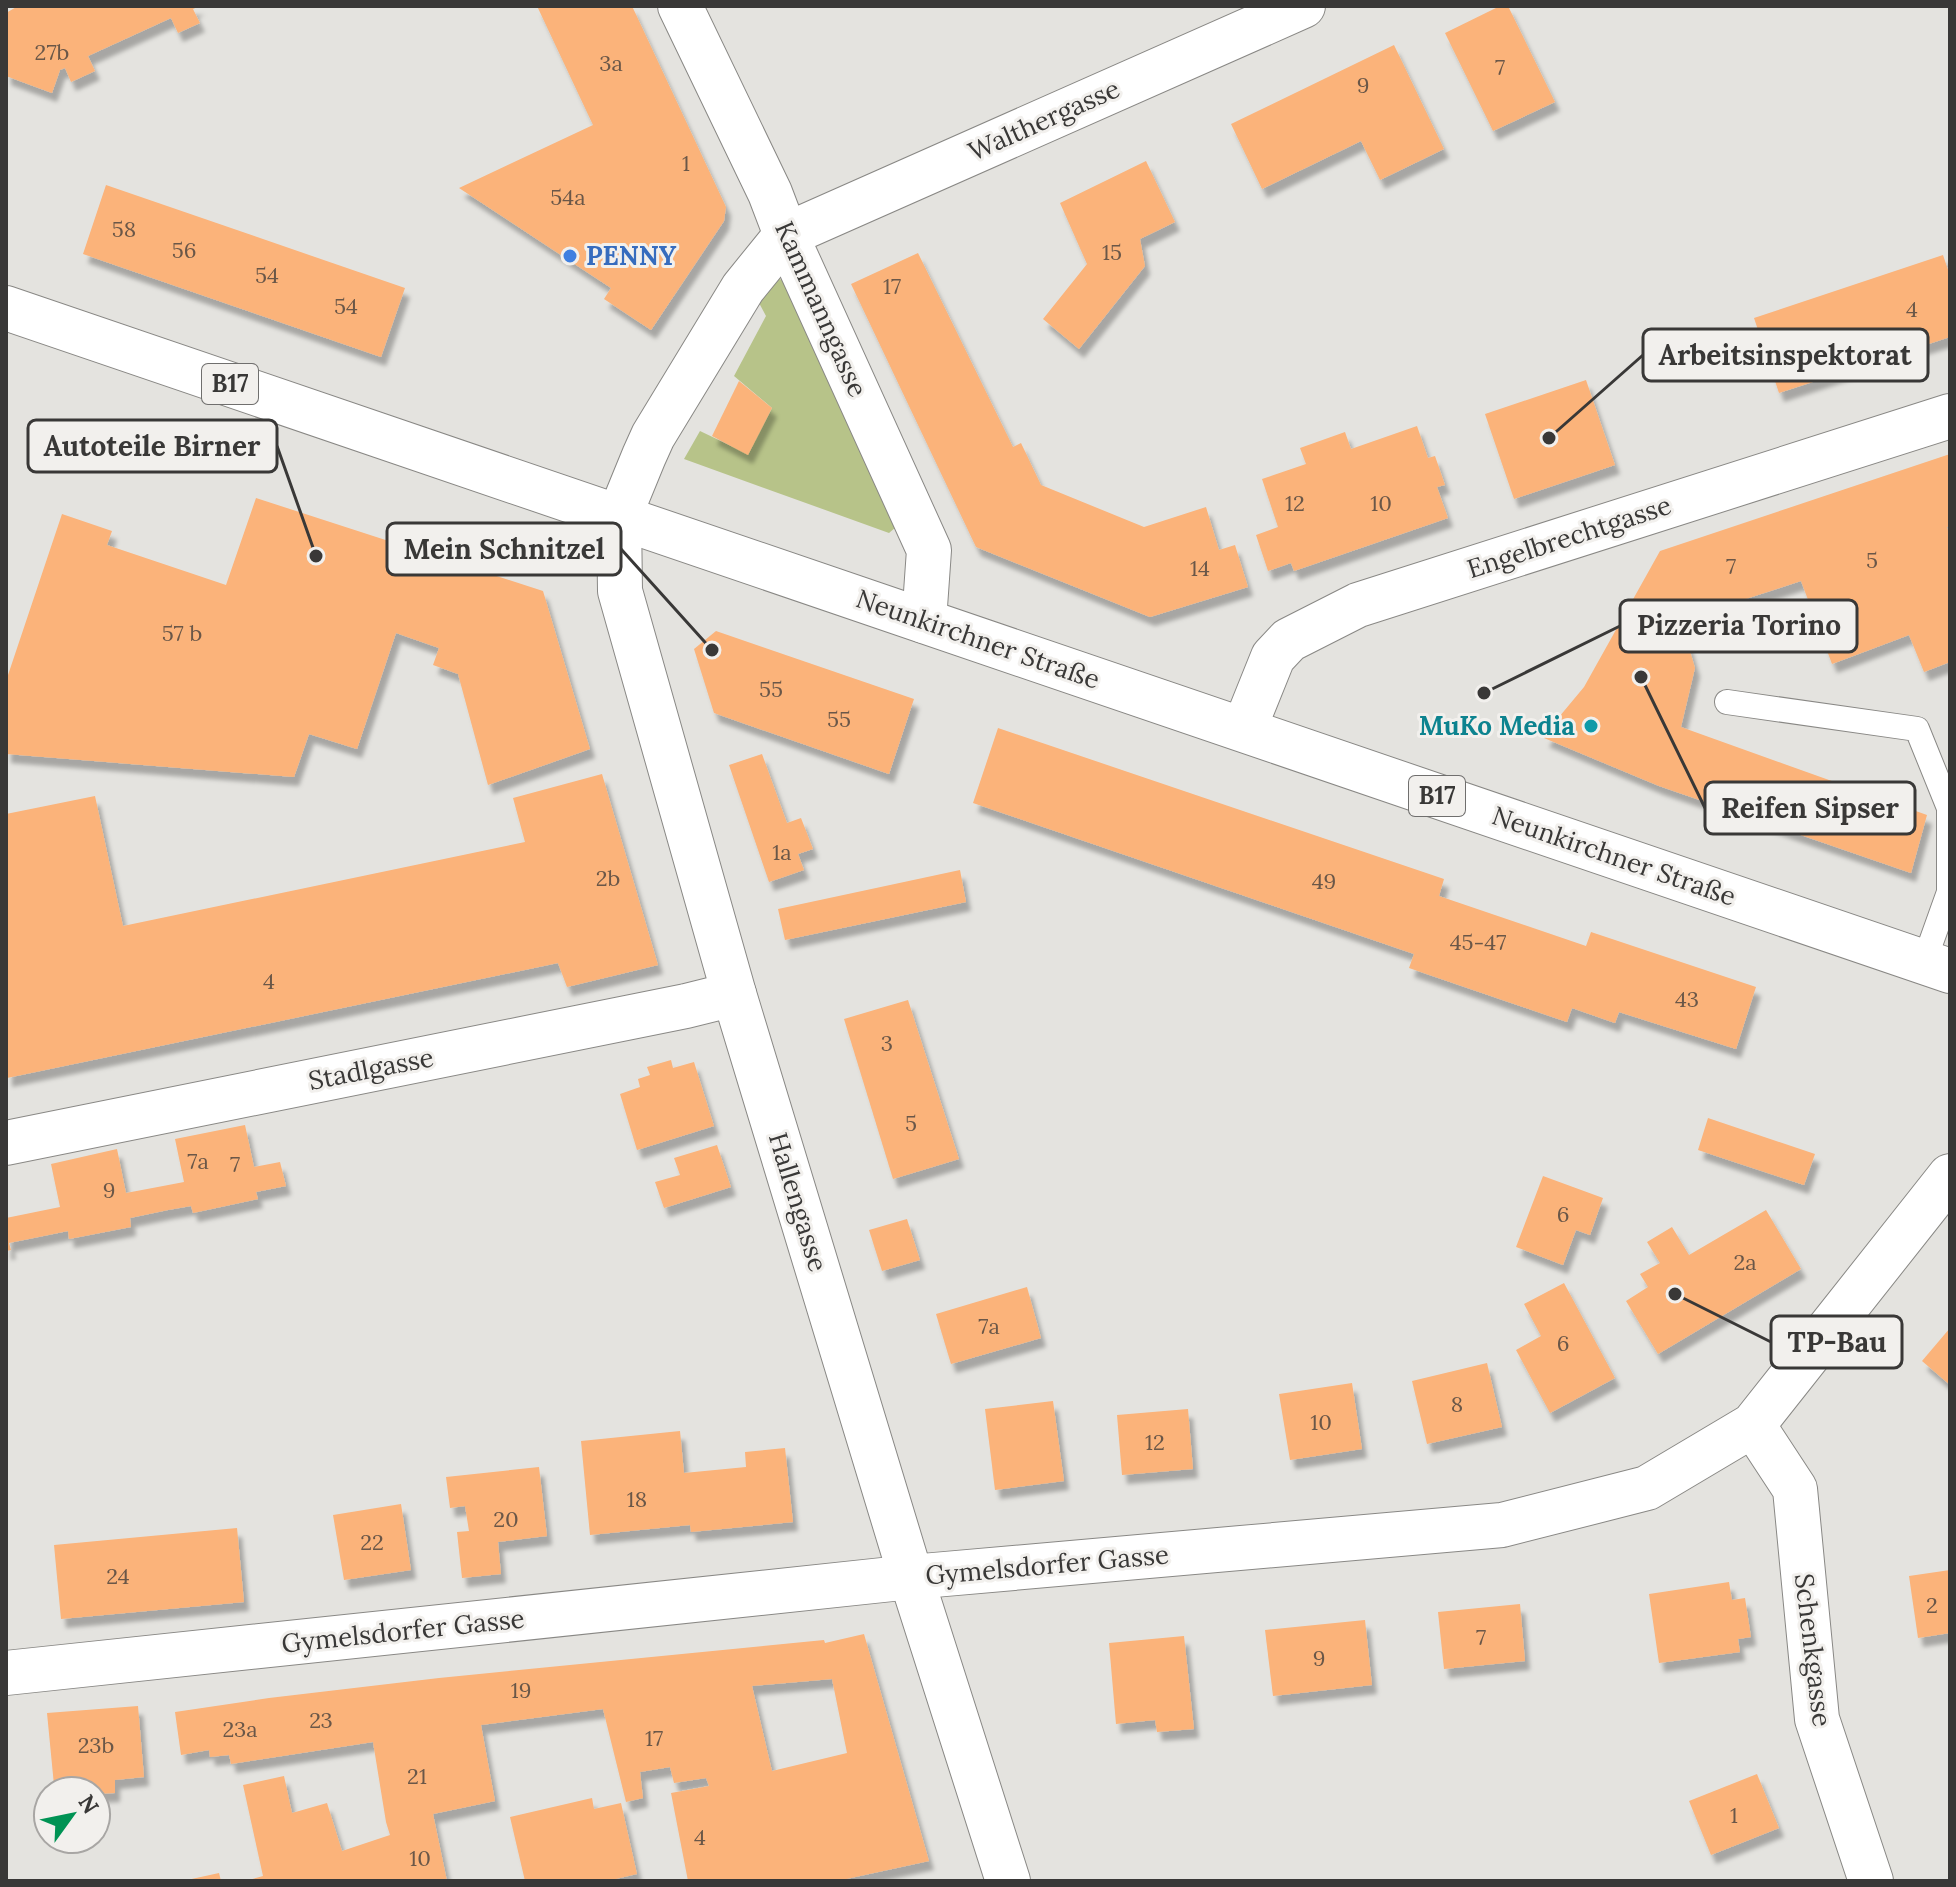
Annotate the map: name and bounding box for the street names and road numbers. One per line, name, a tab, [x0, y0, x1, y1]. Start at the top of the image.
street label: Walthergasse	[963, 71, 1125, 168]
street label: Kammanngasse	[768, 216, 875, 402]
road number: B17	[202, 364, 258, 404]
street label: Engelbrechtgasse	[1463, 488, 1675, 585]
street label: Neunkirchner Straße	[852, 581, 1104, 696]
road number: B17	[1409, 776, 1465, 816]
street label: Neunkirchner Straße	[1488, 798, 1740, 913]
street label: Stadlgasse	[306, 1040, 436, 1097]
street label: Hallengasse	[762, 1128, 835, 1275]
street label: Gymelsdorfer Gasse	[924, 1537, 1170, 1592]
street label: Schenkgasse	[1788, 1572, 1839, 1728]
street label: Gymelsdorfer Gasse	[280, 1601, 526, 1660]

